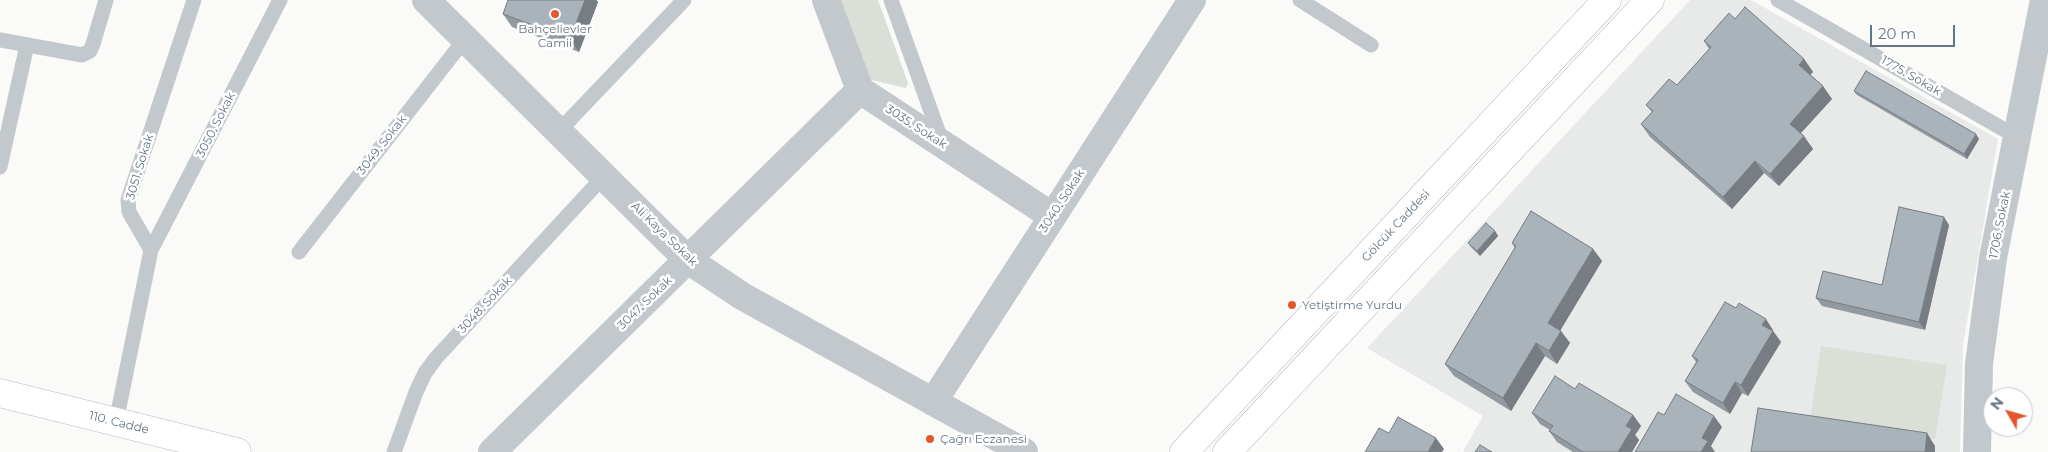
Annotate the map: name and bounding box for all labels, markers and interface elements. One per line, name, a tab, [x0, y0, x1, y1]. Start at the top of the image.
marker: Bahçelievler Camii	[549, 8, 561, 20]
scale bar	[1873, 15, 1958, 47]
place label: Bahçelievler Camii	[518, 22, 592, 50]
text: 20 m	[1878, 24, 1916, 43]
street label: 1775. Sokak	[1878, 53, 1944, 99]
street label: 3050. Sokak	[193, 90, 239, 160]
street label: 3035. Sokak	[883, 102, 949, 152]
street label: 3049. Sokak	[354, 112, 410, 178]
street label: 3051. Sokak	[123, 133, 157, 201]
street label: 3040. Sokak	[1036, 167, 1088, 235]
street label: Gölcük Caddesi	[1359, 187, 1433, 265]
street label: 1706. Sokak	[1986, 190, 2014, 260]
street label: Ali Kaya Sokak	[628, 199, 700, 269]
street label: 3047. Sokak	[615, 273, 675, 333]
street label: 3048. Sokak	[455, 274, 515, 336]
place label: Yetiştirme Yurdu	[1302, 298, 1402, 312]
marker: Yetiştirme Yurdu	[1286, 299, 1298, 311]
north arrow	[1983, 387, 2033, 437]
text: N	[1986, 393, 2008, 413]
street label: 110. Cadde	[88, 409, 150, 437]
place label: Çağrı Eczanesi	[940, 432, 1027, 446]
marker: Çağrı Eczanesi	[924, 433, 936, 445]

